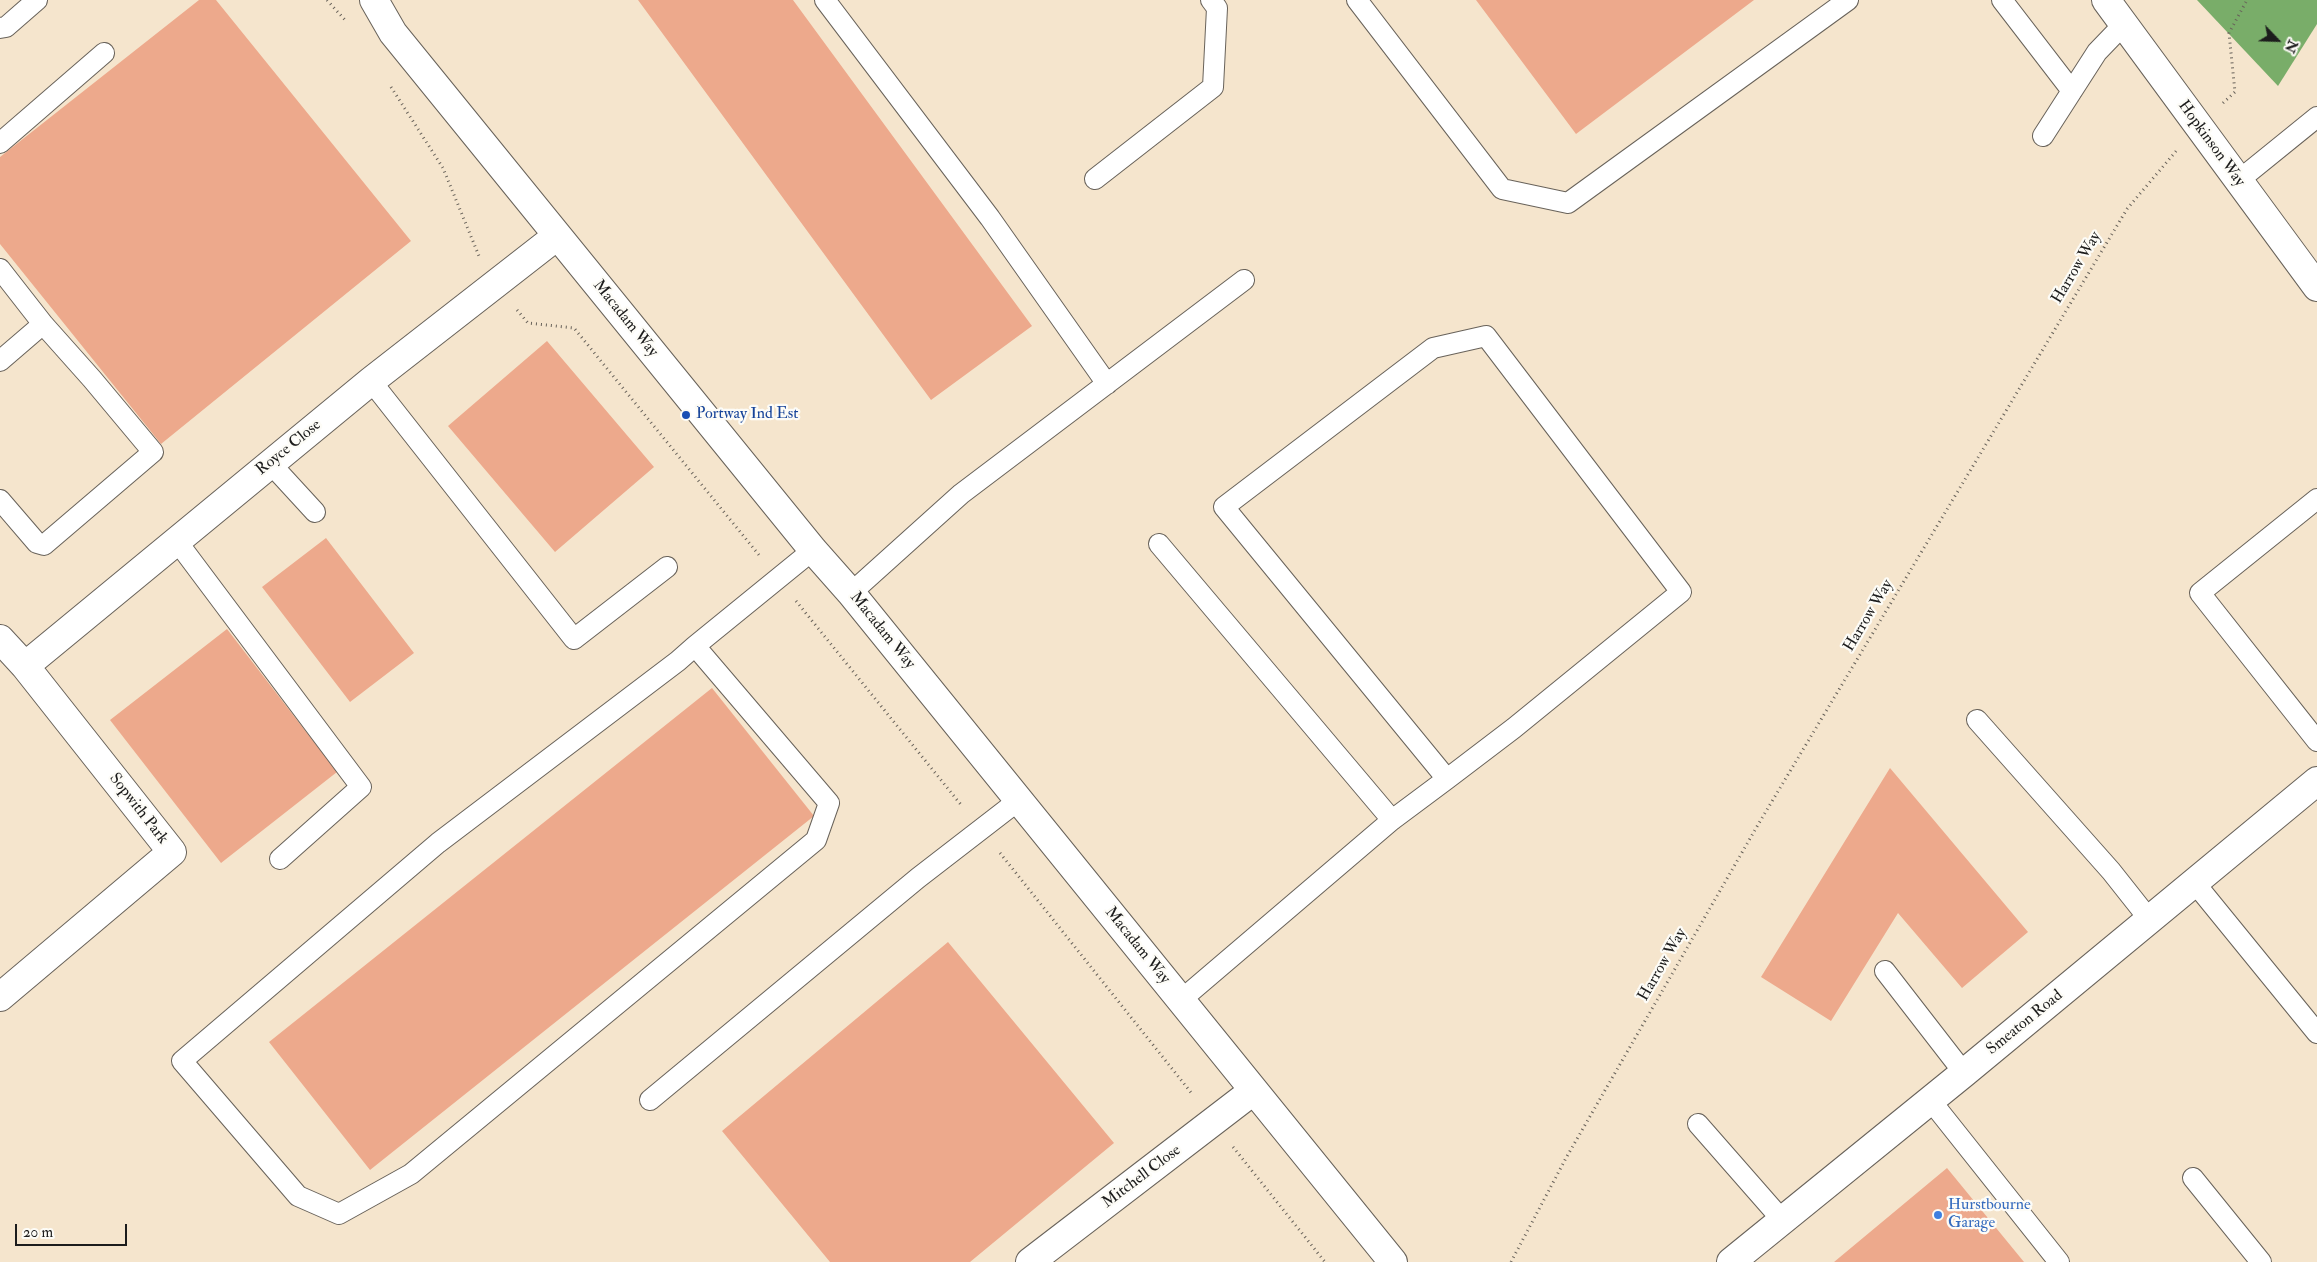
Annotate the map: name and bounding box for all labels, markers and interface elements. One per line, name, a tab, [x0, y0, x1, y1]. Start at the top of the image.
north arrow	[2252, 15, 2302, 65]
text: N	[2281, 37, 2301, 55]
street label: Hopkinson Way	[2173, 97, 2249, 191]
street label: Harrow Way	[2048, 228, 2106, 308]
street label: Macadam Way	[588, 277, 662, 361]
place label: Portway Ind Est	[696, 405, 798, 425]
marker: Portway Ind Est	[680, 409, 692, 421]
street label: Royce Close	[253, 416, 325, 480]
street label: Harrow Way	[1840, 576, 1898, 656]
street label: Macadam Way	[845, 589, 919, 673]
street label: Sopwith Park	[104, 770, 172, 848]
street label: Macadam Way	[1100, 904, 1174, 988]
street label: Harrow Way	[1635, 925, 1691, 1005]
street label: Smeaton Road	[1983, 986, 2067, 1060]
street label: Mitchell Close	[1099, 1141, 1185, 1213]
place label: Hurstbourne Garage	[1948, 1196, 2031, 1234]
marker: Hurstbourne Garage	[1932, 1209, 1944, 1221]
scale bar	[18, 1214, 130, 1246]
text: 20 m	[23, 1223, 53, 1242]

